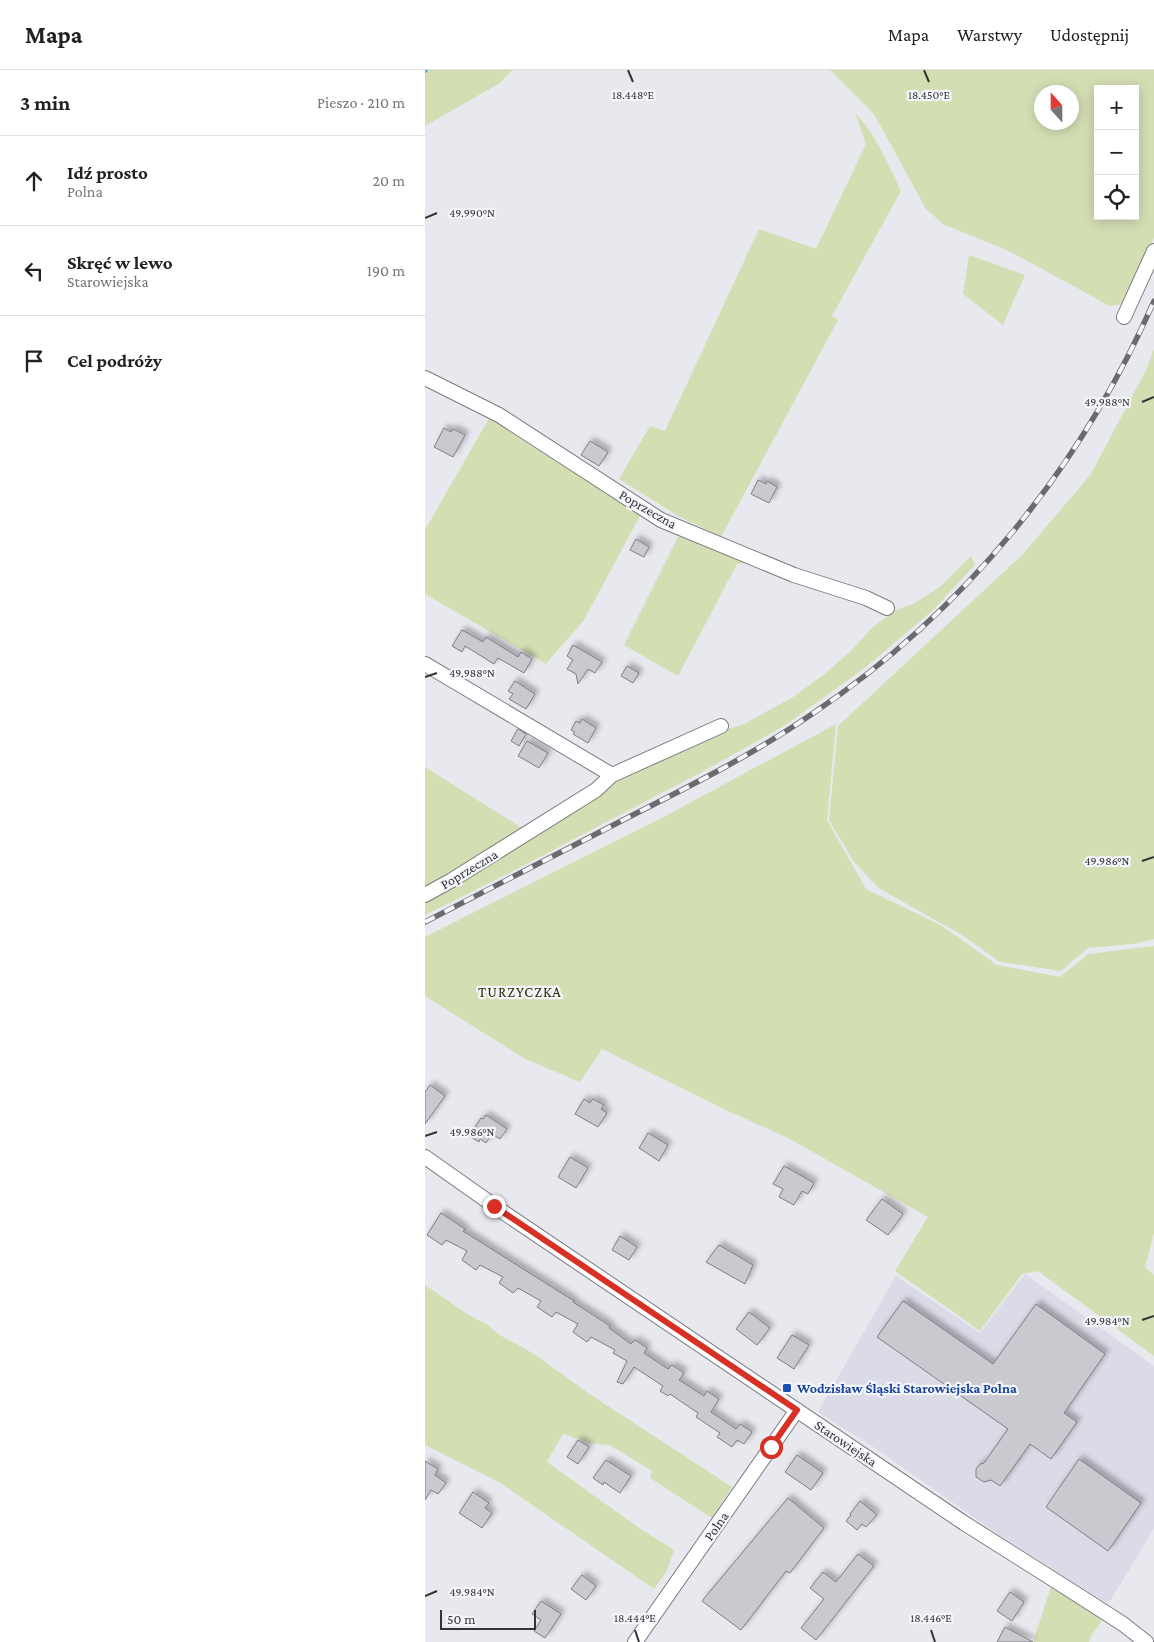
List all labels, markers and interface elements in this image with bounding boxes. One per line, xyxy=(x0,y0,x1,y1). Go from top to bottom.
text: Mapa xyxy=(25,21,83,48)
text: Mapa xyxy=(888,25,929,45)
text: Warstwy xyxy=(957,25,1022,45)
text: Udostępnij xyxy=(1050,25,1129,45)
north arrow xyxy=(1034,85,1079,130)
map controls xyxy=(1094,85,1139,220)
button: + xyxy=(1094,85,1139,130)
text: 18.448°E xyxy=(612,88,655,102)
text: 18.450°E xyxy=(908,88,950,102)
text: 3 min xyxy=(20,91,70,115)
text: Pieszo · 210 m xyxy=(317,94,405,111)
button: − xyxy=(1094,130,1139,175)
text: Idź prosto xyxy=(67,162,148,183)
icon: ahead xyxy=(20,167,48,195)
text: 20 m xyxy=(372,172,405,189)
button: locate xyxy=(1094,175,1139,220)
text: Polna xyxy=(67,183,103,200)
text: 49.990°N xyxy=(449,206,495,220)
text: Skręć w lewo xyxy=(67,252,173,273)
icon: left xyxy=(20,257,48,285)
text: 190 m xyxy=(367,262,405,279)
text: Starowiejska xyxy=(67,273,149,290)
icon: arrive xyxy=(20,347,48,375)
text: Cel podróży xyxy=(67,350,162,371)
text: 49.988°N xyxy=(1084,395,1130,409)
street label: Poprzeczna xyxy=(616,486,680,532)
text: 49.988°N xyxy=(449,666,495,680)
street label: Poprzeczna xyxy=(438,845,501,892)
text: 49.986°N xyxy=(1085,854,1130,868)
district label: TURZYCZKA xyxy=(478,984,562,1000)
text: 49.986°N xyxy=(450,1125,495,1139)
route end xyxy=(483,1195,506,1218)
text: 49.984°N xyxy=(1084,1314,1130,1328)
place label: Wodzisław Śląski Starowiejska Polna xyxy=(796,1380,1017,1397)
marker: Wodzisław Śląski Starowiejska Polna xyxy=(781,1382,793,1394)
street label: Starowiejska xyxy=(811,1416,880,1471)
route start xyxy=(760,1436,783,1459)
street label: Polna xyxy=(700,1508,732,1543)
text: 49.984°N xyxy=(449,1585,495,1599)
scale bar xyxy=(440,1607,536,1630)
text: 50 m xyxy=(447,1611,475,1627)
text: 18.444°E xyxy=(614,1611,656,1625)
text: 18.446°E xyxy=(910,1611,952,1625)

